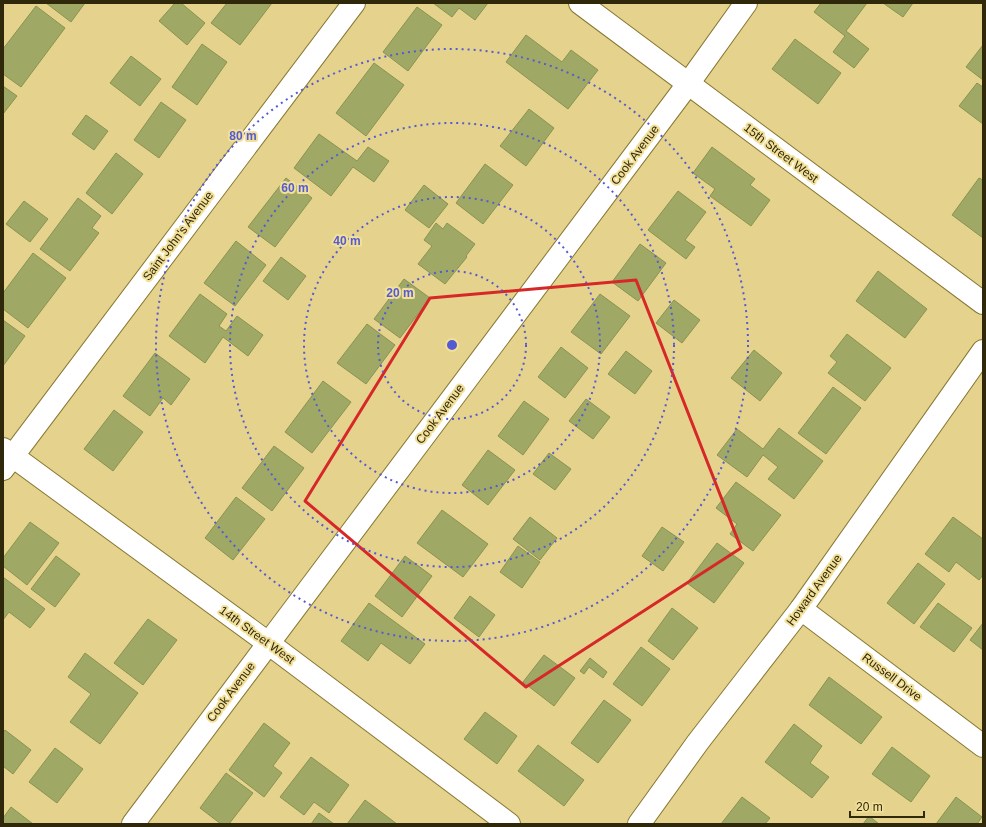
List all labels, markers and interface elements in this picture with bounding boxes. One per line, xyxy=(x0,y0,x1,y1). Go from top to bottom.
street label: 15th Street West xyxy=(741,121,821,186)
street label: Cook Avenue xyxy=(608,122,662,188)
text: 80 m xyxy=(229,129,257,143)
text: 60 m xyxy=(281,181,309,195)
street label: Saint John's Avenue xyxy=(140,188,216,283)
text: 40 m xyxy=(333,234,361,248)
text: 20 m xyxy=(386,286,414,300)
centre of rings xyxy=(445,338,459,352)
street label: Cook Avenue xyxy=(413,381,467,447)
street label: Howard Avenue xyxy=(783,551,845,628)
street label: 14th Street West xyxy=(217,603,298,667)
street label: Russell Drive xyxy=(860,650,925,704)
street label: Cook Avenue xyxy=(204,659,258,725)
scale bar xyxy=(850,793,924,819)
text: 20 m xyxy=(856,800,883,814)

